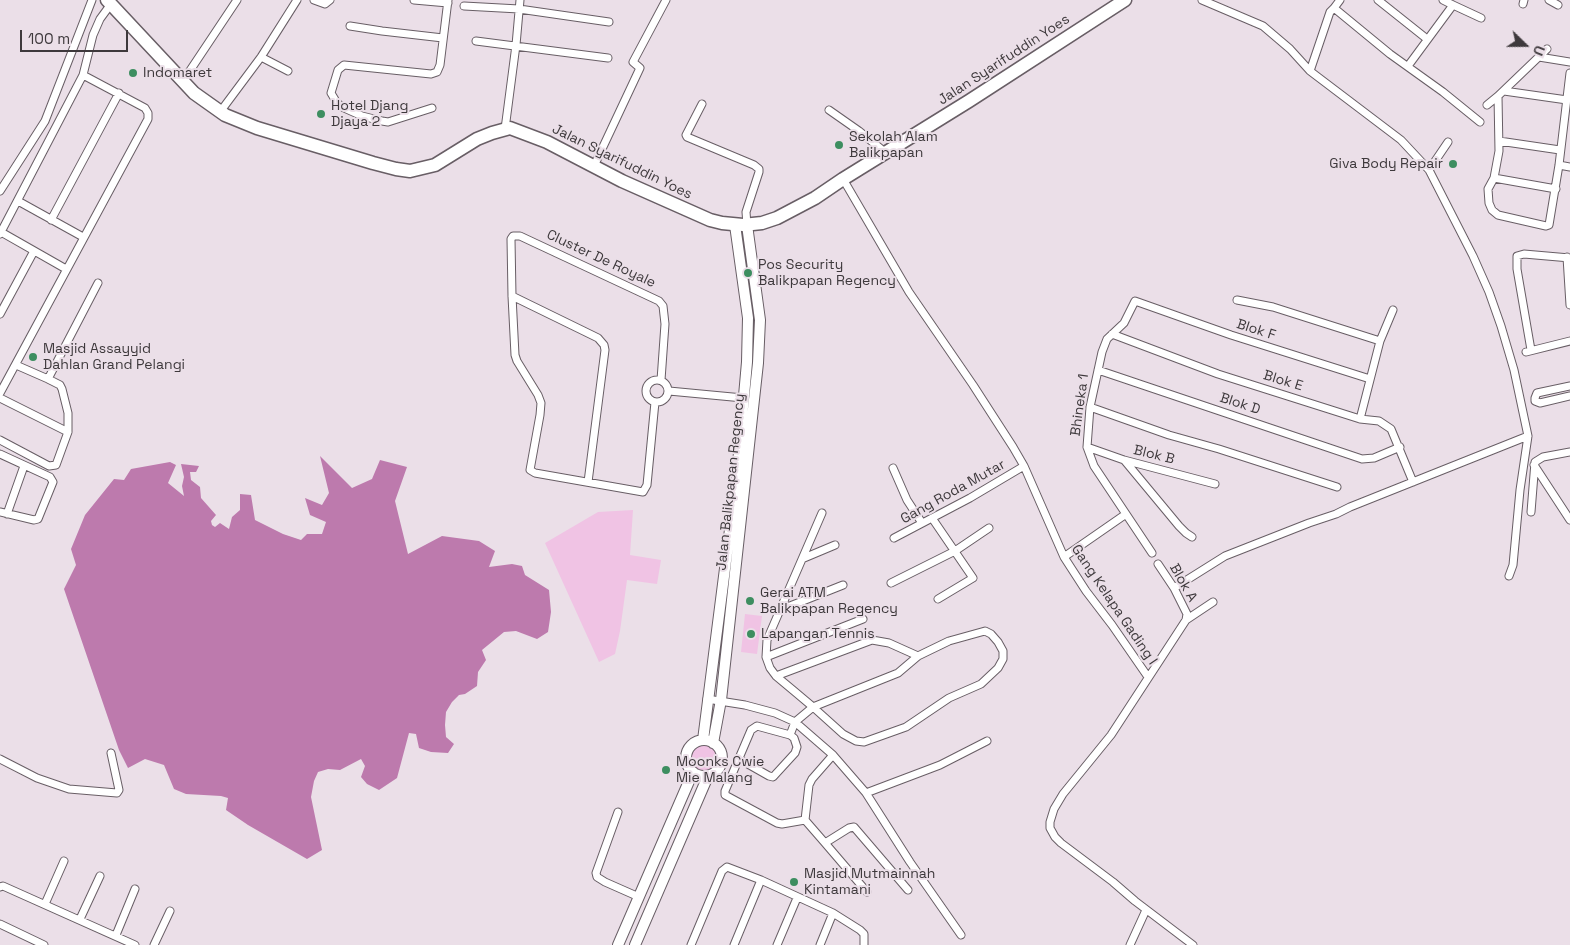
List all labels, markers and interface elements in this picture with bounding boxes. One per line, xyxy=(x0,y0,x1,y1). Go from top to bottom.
street label: Jalan Syarifuddin Yoes xyxy=(935,11,1073,109)
scale bar xyxy=(22,20,130,52)
north arrow xyxy=(1500,20,1550,70)
text: 100 m xyxy=(28,29,70,48)
text: U xyxy=(1529,43,1549,58)
place label: Indomaret xyxy=(143,65,212,81)
marker: Indomaret xyxy=(127,67,139,79)
place label: Hotel Djang Djaya 2 xyxy=(331,98,408,130)
marker: Hotel Djang Djaya 2 xyxy=(315,108,327,120)
street label: Jalan Syarifuddin Yoes xyxy=(549,121,695,203)
place label: Sekolah Alam Balikpapan xyxy=(849,129,938,162)
marker: Sekolah Alam Balikpapan xyxy=(833,139,845,151)
place label: Giva Body Repair xyxy=(1329,156,1443,172)
marker: Giva Body Repair xyxy=(1447,158,1459,170)
street label: Cluster De Royale xyxy=(544,226,658,292)
place label: Pos Security Balikpapan Regency xyxy=(758,257,896,290)
marker: Pos Security Balikpapan Regency xyxy=(742,267,754,279)
street label: Blok F xyxy=(1234,316,1278,344)
place label: Masjid Assayyid Dahlan Grand Pelangi xyxy=(43,341,185,374)
marker: Masjid Assayyid Dahlan Grand Pelangi xyxy=(27,351,39,363)
street label: Blok E xyxy=(1261,367,1305,395)
street label: Bhineka 1 xyxy=(1067,373,1093,437)
street label: Blok D xyxy=(1218,390,1262,418)
street label: Jalan Balikpapan Regency xyxy=(713,393,749,571)
street label: Blok B xyxy=(1132,442,1176,468)
street label: Gang Roda Mutar xyxy=(898,456,1008,528)
street label: Gang Kelapa Gading I xyxy=(1068,542,1160,668)
street label: Blok A xyxy=(1165,561,1201,605)
place label: Gerai ATM Balikpapan Regency xyxy=(760,585,898,618)
marker: Gerai ATM Balikpapan Regency xyxy=(744,595,756,607)
place label: Lapangan Tennis xyxy=(761,626,875,642)
marker: Lapangan Tennis xyxy=(745,628,757,640)
place label: Moonks Cwie Mie Malang xyxy=(676,754,764,786)
marker: Moonks Cwie Mie Malang xyxy=(660,764,672,776)
place label: Masjid Mutmainnah Kintamani xyxy=(804,866,935,899)
marker: Masjid Mutmainnah Kintamani xyxy=(788,876,800,888)

